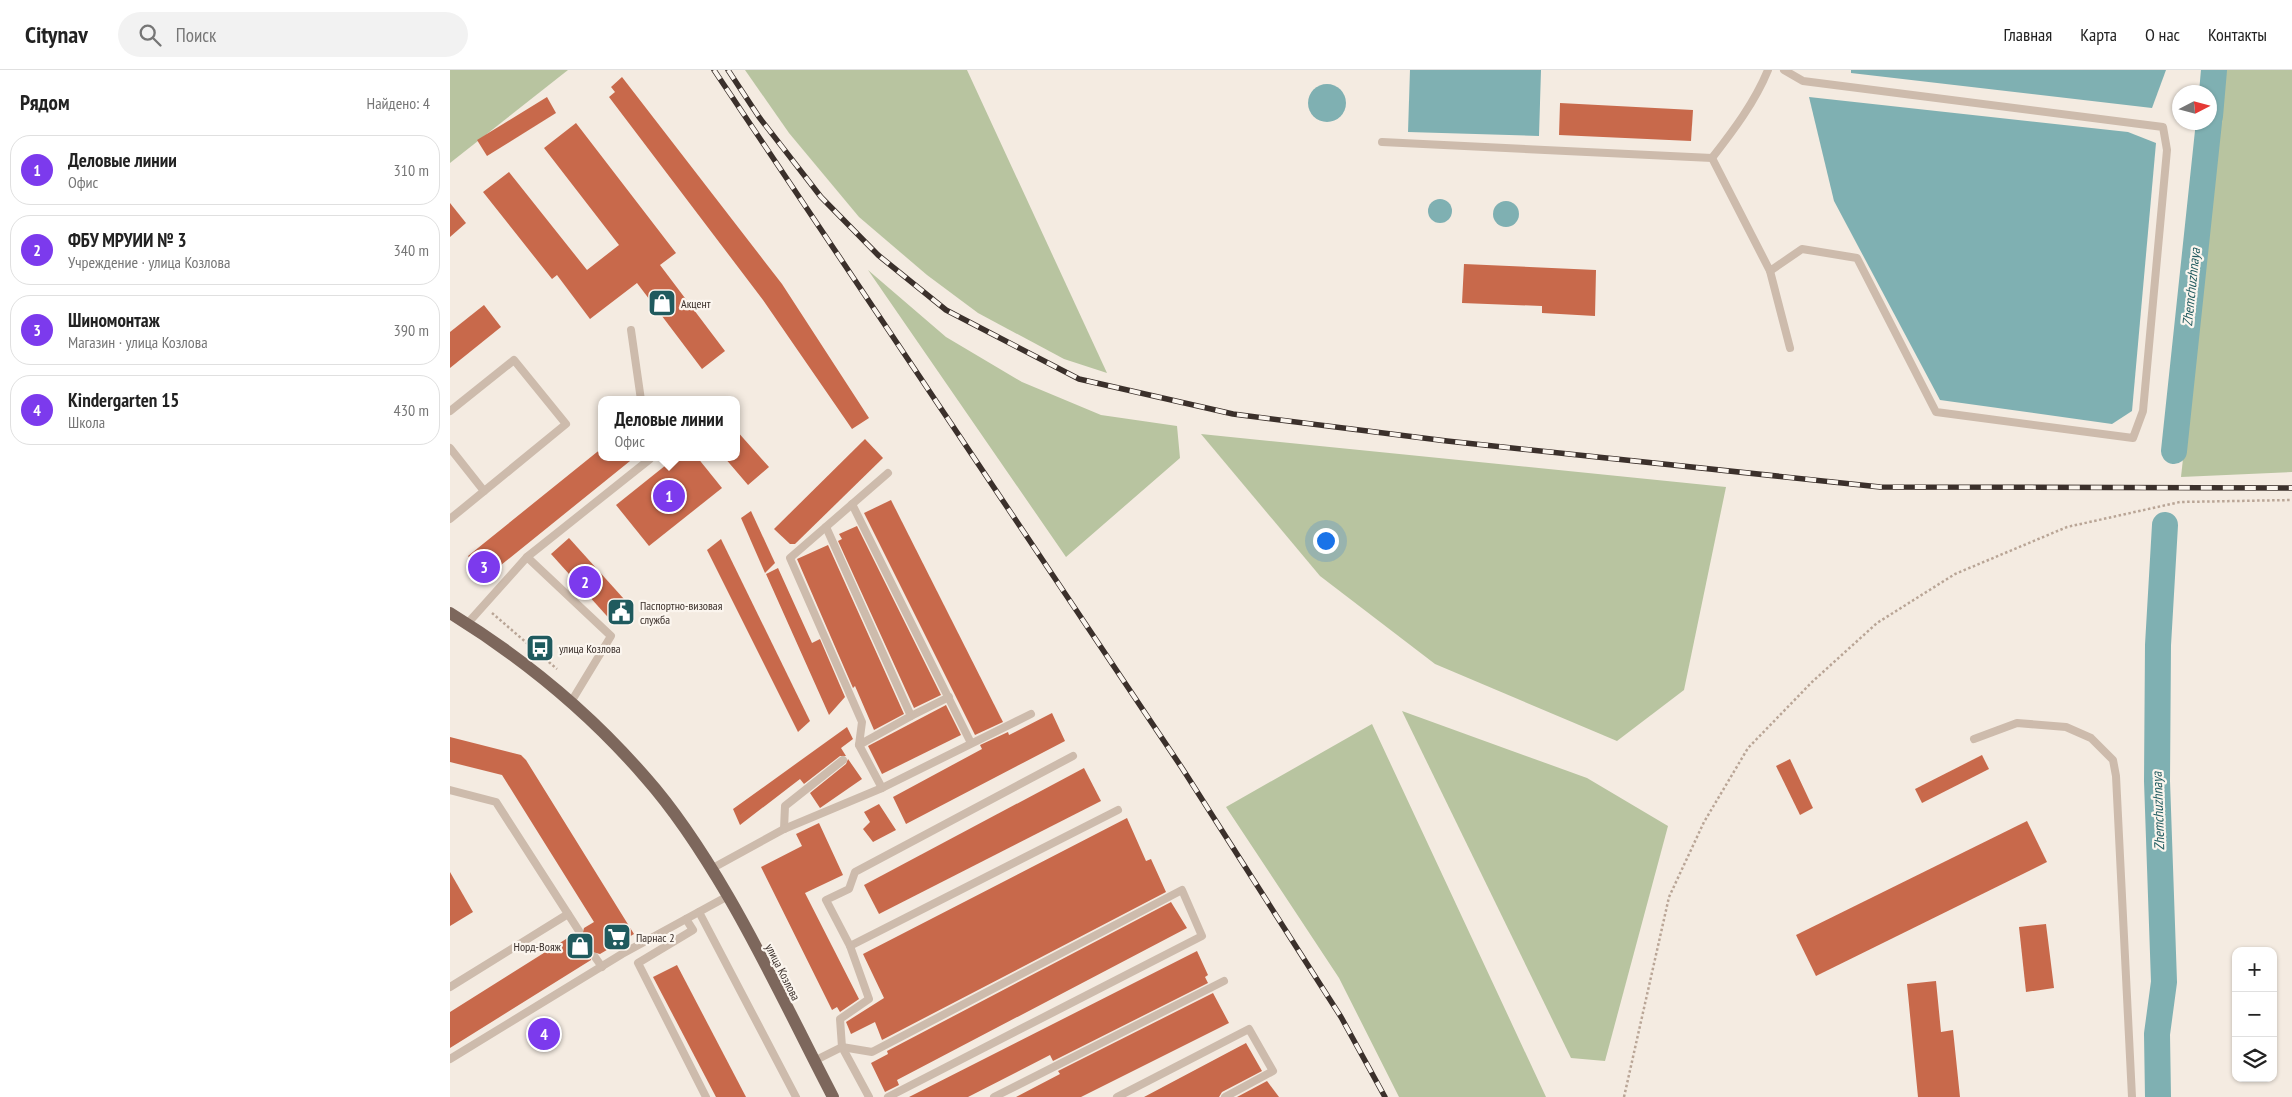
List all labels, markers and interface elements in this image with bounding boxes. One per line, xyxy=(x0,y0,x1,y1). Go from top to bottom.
search box xyxy=(118,12,468,57)
text: Citynav xyxy=(25,19,88,50)
icon: search xyxy=(136,21,164,49)
text: Поиск xyxy=(176,23,216,47)
text: Главная xyxy=(2004,23,2052,46)
text: Карта xyxy=(2080,23,2117,46)
text: О нас xyxy=(2145,23,2180,46)
text: Контакты xyxy=(2208,23,2267,46)
north arrow xyxy=(2172,85,2217,130)
text: Рядом xyxy=(20,89,70,116)
text: Найдено: 4 xyxy=(367,93,430,113)
text: Деловые линии xyxy=(68,148,177,172)
text: 1 xyxy=(33,160,41,180)
text: 310 m xyxy=(394,160,429,180)
text: Офис xyxy=(68,172,98,192)
text: ФБУ МРУИИ № 3 xyxy=(68,228,187,252)
text: 2 xyxy=(33,240,41,260)
text: 340 m xyxy=(394,240,429,260)
water label: Zhemchuzhnaya xyxy=(2178,246,2204,327)
text: Учреждение · улица Козлова xyxy=(68,252,230,272)
shop icon: Акцент xyxy=(647,288,677,318)
place label: Акцент xyxy=(681,296,711,311)
text: Шиномонтаж xyxy=(68,308,160,332)
text: 3 xyxy=(33,320,41,340)
text: 390 m xyxy=(394,320,429,340)
text: Магазин · улица Козлова xyxy=(68,332,208,352)
text: Kindergarten 15 xyxy=(68,388,179,412)
popup xyxy=(598,396,740,461)
text: 4 xyxy=(33,400,41,420)
text: 430 m xyxy=(394,400,429,420)
text: Деловые линии xyxy=(615,407,723,431)
text: Школа xyxy=(68,412,105,432)
text: Офис xyxy=(615,431,645,451)
pin: 1 xyxy=(653,477,685,515)
your location xyxy=(1313,528,1339,554)
pin: 3 xyxy=(468,548,500,586)
pin: 2 xyxy=(569,563,601,601)
public building icon: Паспортно-визовая служба xyxy=(606,597,636,627)
place label: Паспортно-визовая служба xyxy=(640,598,723,627)
bus stop icon: улица Козлова xyxy=(525,633,555,663)
place label: улица Козлова xyxy=(559,641,621,656)
water label: Zhemchuzhnaya xyxy=(2148,770,2168,850)
supermarket icon: Парнас 2 xyxy=(602,922,632,952)
place label: Парнас 2 xyxy=(636,930,675,945)
shop icon: Норд-Вояж xyxy=(565,931,595,961)
place label: Норд-Вояж xyxy=(513,939,562,954)
street label: улица Козлова xyxy=(762,941,804,1003)
map controls xyxy=(2232,947,2277,1082)
button: + xyxy=(2232,947,2277,992)
button: − xyxy=(2232,992,2277,1037)
pin: 4 xyxy=(528,1015,560,1053)
button: layers xyxy=(2232,1037,2277,1082)

